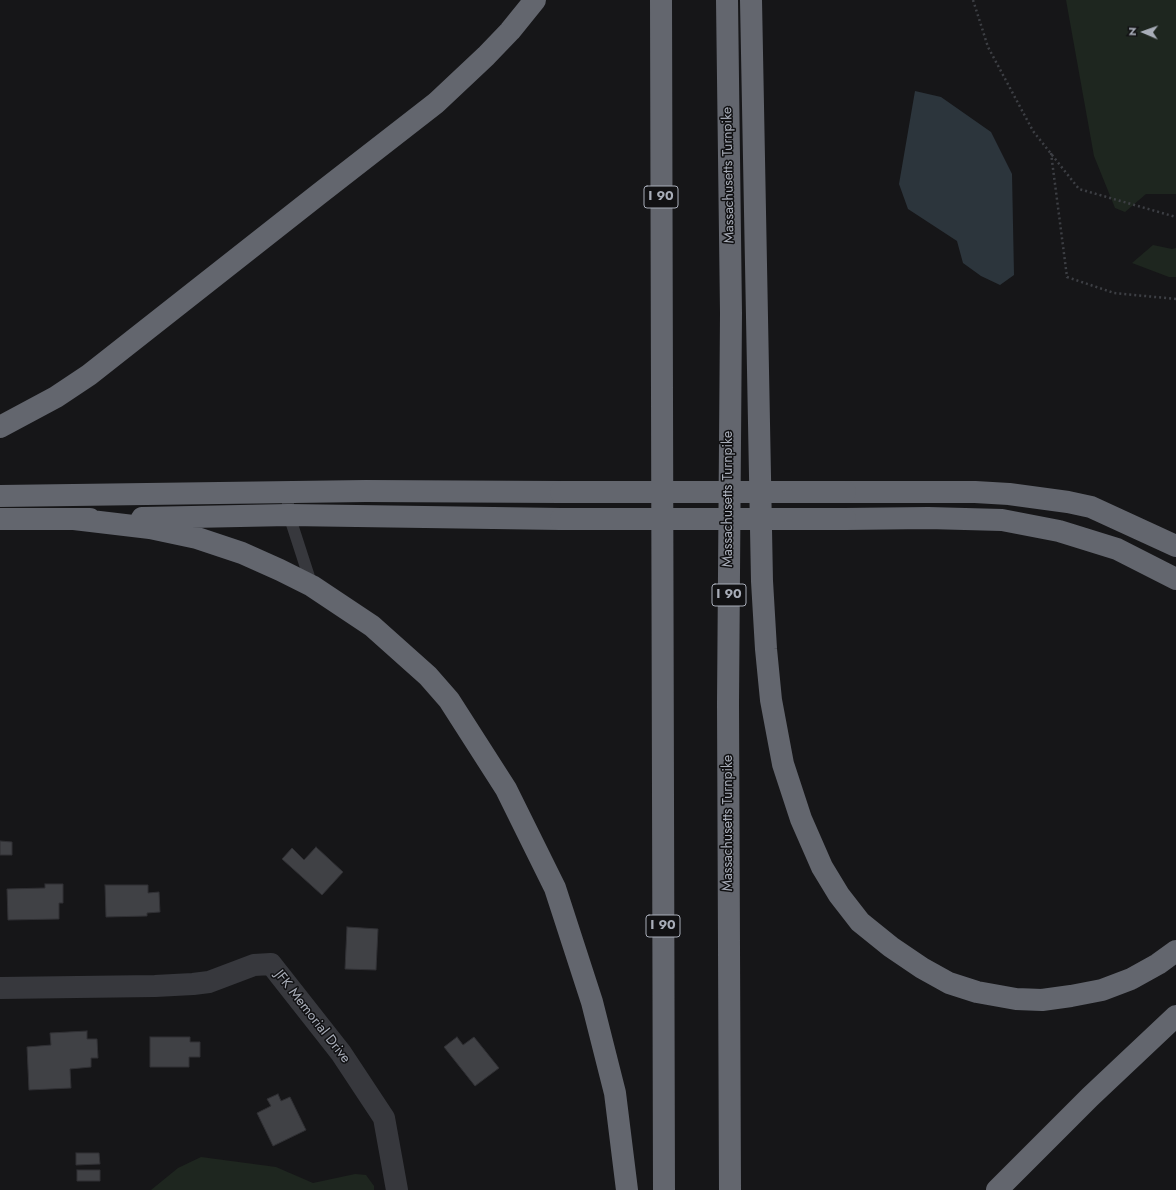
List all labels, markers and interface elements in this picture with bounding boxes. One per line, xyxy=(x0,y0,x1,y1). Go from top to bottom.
north arrow xyxy=(1124,12,1164,52)
text: N xyxy=(1124,27,1140,36)
street label: Massachusetts Turnpike xyxy=(719,107,739,243)
road number: I 90 xyxy=(644,186,678,208)
street label: Massachusetts Turnpike xyxy=(721,431,737,567)
road number: I 90 xyxy=(712,584,746,606)
street label: Massachusetts Turnpike xyxy=(721,755,737,891)
road number: I 90 xyxy=(646,915,680,937)
street label: JFK Memorial Drive xyxy=(271,967,353,1067)

